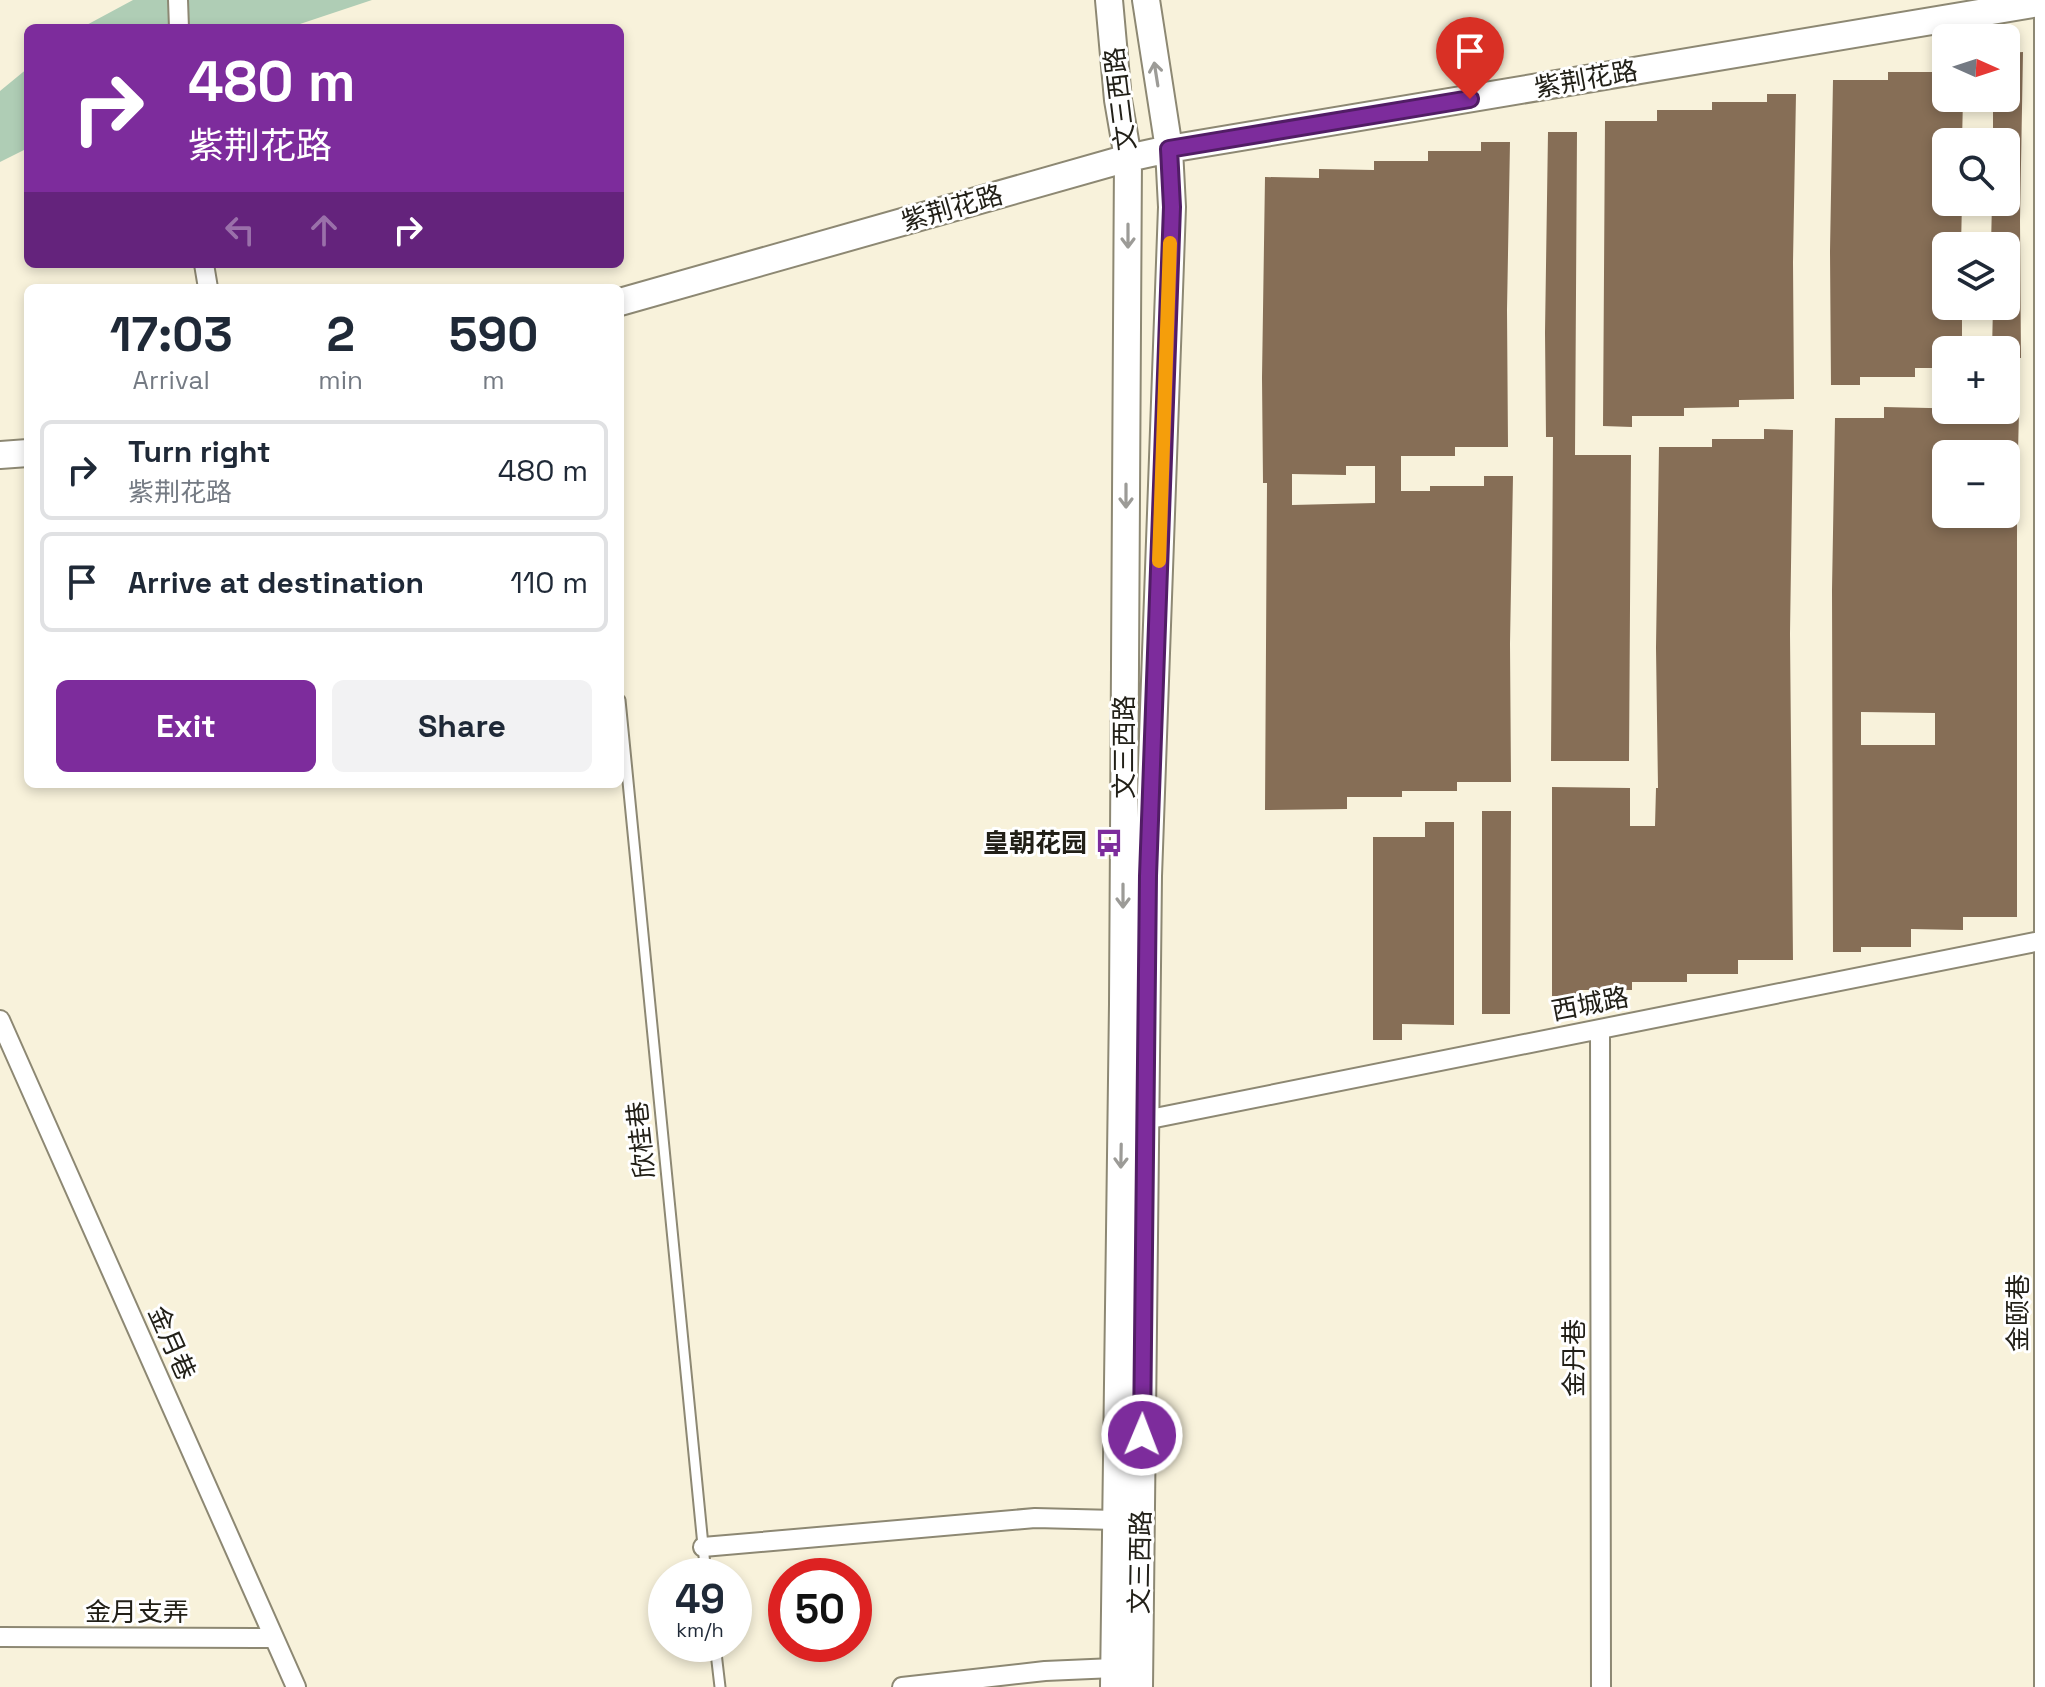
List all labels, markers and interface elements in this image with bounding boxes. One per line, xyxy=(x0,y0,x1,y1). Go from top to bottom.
pin xyxy=(1436,17,1504,99)
north arrow xyxy=(1932,24,2020,112)
map controls xyxy=(1932,24,2020,528)
icon: arrive xyxy=(1448,29,1492,73)
street label: 文三西路 xyxy=(1097,45,1143,153)
text: 480 m xyxy=(188,46,356,117)
street label: 紫荆花路 xyxy=(1532,53,1640,105)
icon: right xyxy=(56,56,160,160)
one-way arrow xyxy=(1148,62,1163,88)
text: 紫荆花路 xyxy=(188,123,332,169)
button: search xyxy=(1932,128,2020,216)
street label: 紫荆花路 xyxy=(897,177,1007,239)
icon: left xyxy=(218,208,262,252)
icon: ahead xyxy=(302,208,346,252)
icon: right xyxy=(386,208,430,252)
one-way arrow xyxy=(1120,222,1135,249)
button: layers xyxy=(1932,232,2020,320)
text: 17:03 xyxy=(110,304,233,365)
text: 2 xyxy=(326,304,355,365)
text: 590 xyxy=(449,304,538,365)
button: + xyxy=(1932,336,2020,424)
text: Arrival xyxy=(133,363,210,397)
text: min xyxy=(318,363,363,397)
text: m xyxy=(482,363,505,397)
text: Turn right xyxy=(128,432,271,471)
button: − xyxy=(1932,440,2020,528)
icon: right xyxy=(60,448,104,492)
text: 480 m xyxy=(498,451,588,490)
text: 紫荆花路 xyxy=(128,475,232,509)
one-way arrow xyxy=(1118,482,1134,509)
icon: arrive xyxy=(60,560,104,604)
text: Arrive at destination xyxy=(128,563,424,602)
text: 110 m xyxy=(510,563,588,602)
button: Exit xyxy=(56,680,316,772)
button: Share xyxy=(332,680,592,772)
street label: 文三西路 xyxy=(1107,695,1141,799)
place label: 皇朝花园 xyxy=(983,826,1087,860)
bus stop icon: 皇朝花园 xyxy=(1094,828,1124,858)
one-way arrow xyxy=(1115,882,1131,909)
street label: 西城路 xyxy=(1548,980,1632,1028)
street label: 欣桂巷 xyxy=(620,1099,662,1181)
one-way arrow xyxy=(1113,1142,1129,1169)
street label: 金颐巷 xyxy=(2001,1274,2035,1352)
street label: 金月巷 xyxy=(141,1300,203,1386)
street label: 金丹巷 xyxy=(1557,1319,1591,1397)
position arrow xyxy=(1100,1393,1184,1477)
street label: 文三西路 xyxy=(1122,1510,1158,1614)
speed limit sign: 50 xyxy=(768,1558,872,1662)
text: 49 xyxy=(675,1574,725,1625)
street label: 金月支弄 xyxy=(85,1595,189,1629)
text: km/h xyxy=(676,1617,724,1643)

